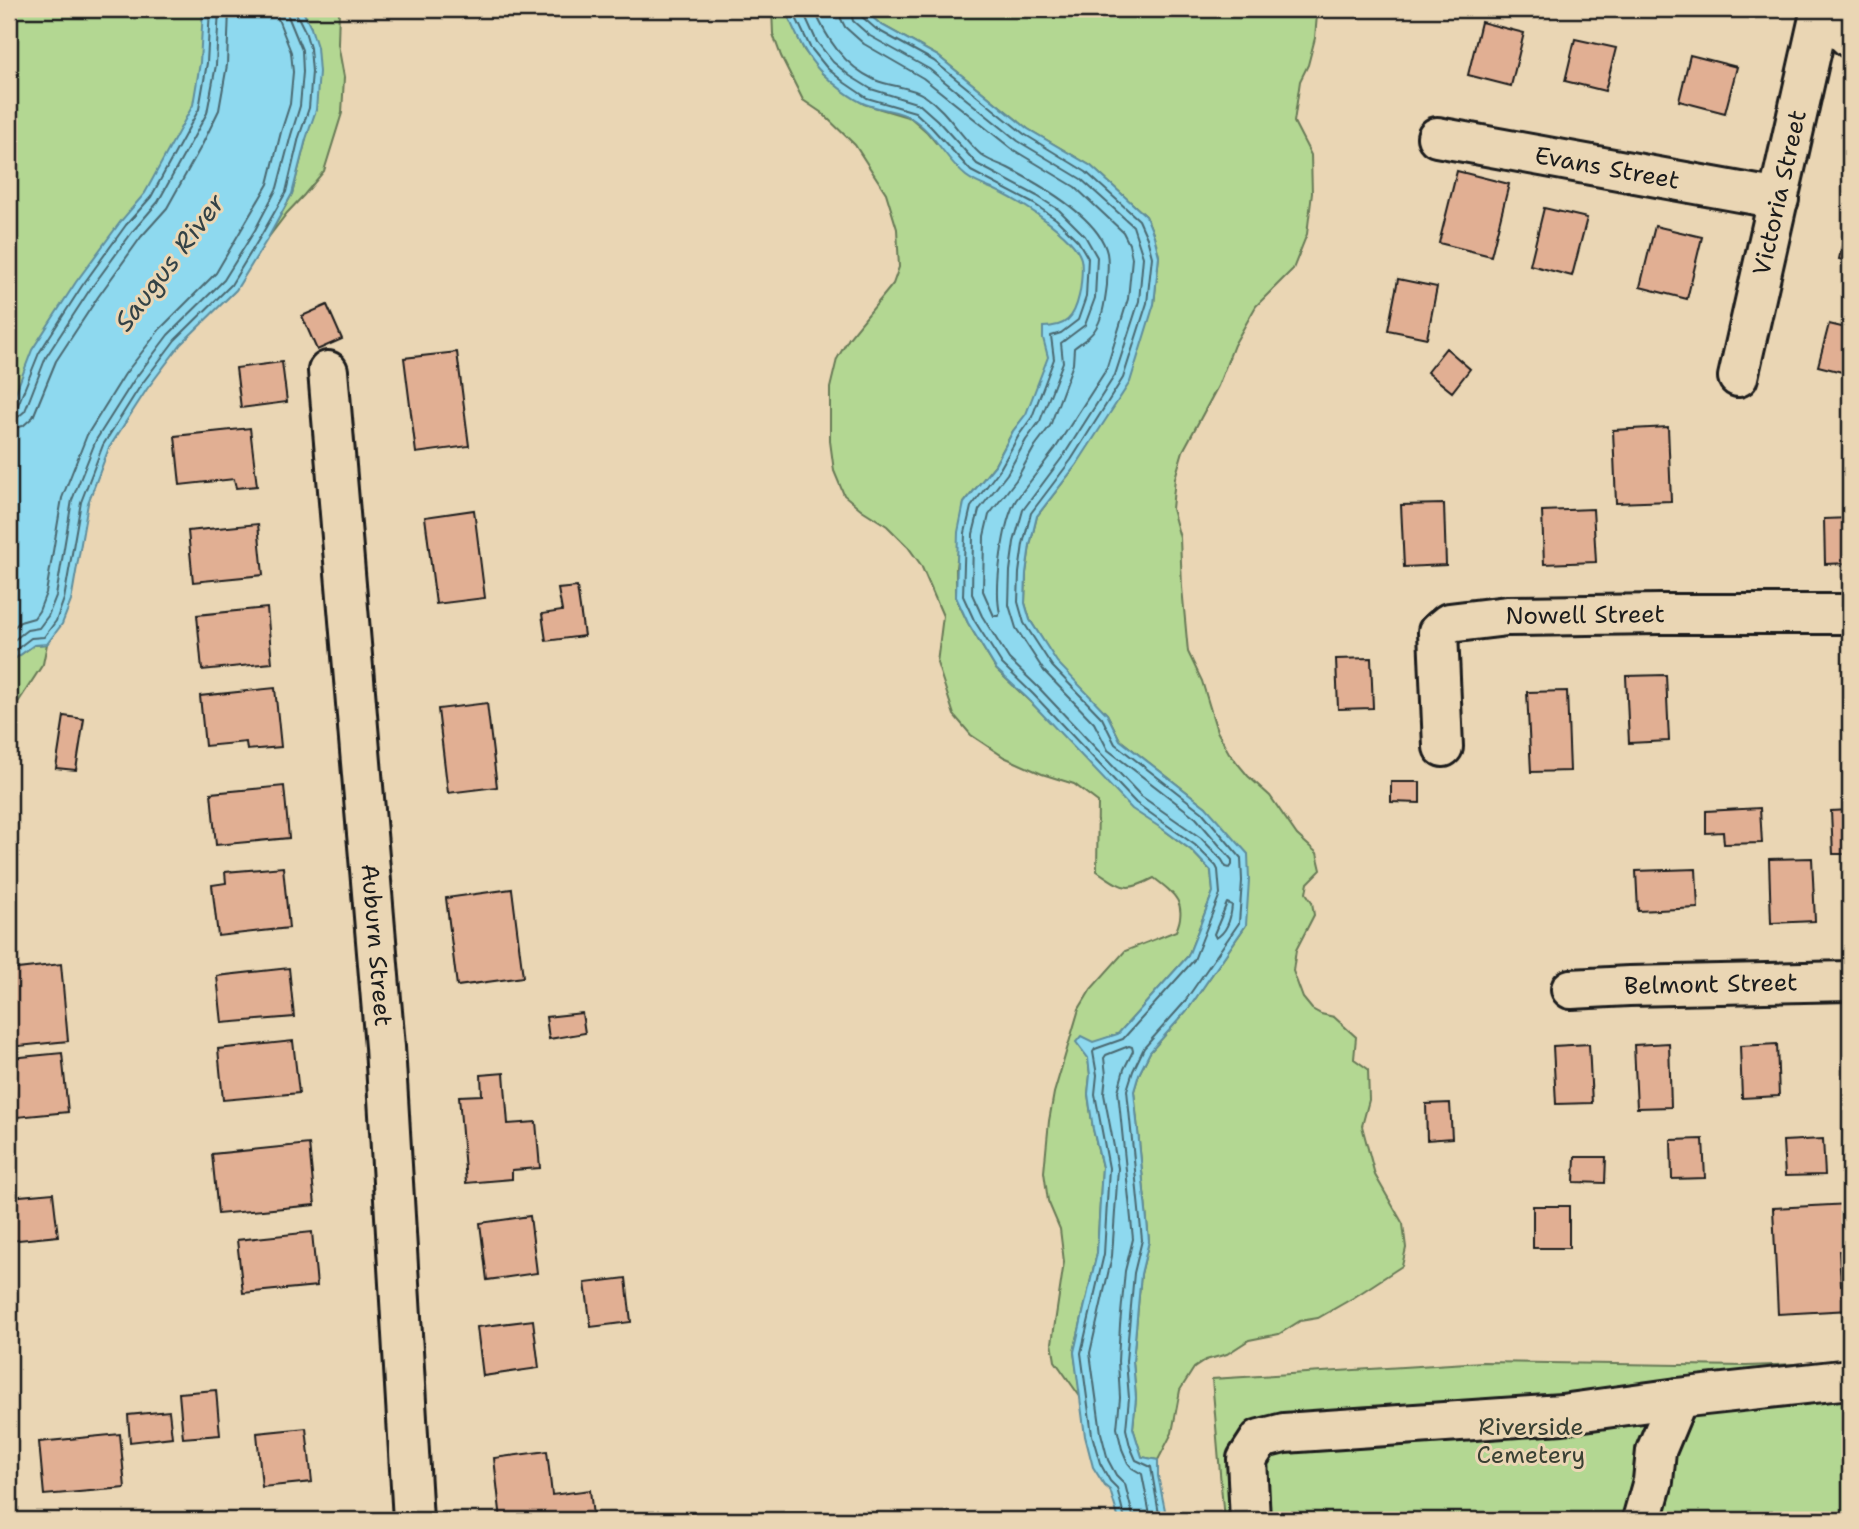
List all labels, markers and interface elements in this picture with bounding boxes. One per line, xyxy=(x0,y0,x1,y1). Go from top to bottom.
street label: Victoria Street xyxy=(1745,107,1814,278)
street label: Evans Street xyxy=(1532,139,1682,197)
water label: Saugus River xyxy=(106,186,233,338)
street label: Nowell Street xyxy=(1505,598,1665,632)
street label: Auburn Street xyxy=(354,862,399,1028)
street label: Belmont Street xyxy=(1624,966,1798,1002)
park label: Riverside Cemetery xyxy=(1477,1411,1585,1471)

